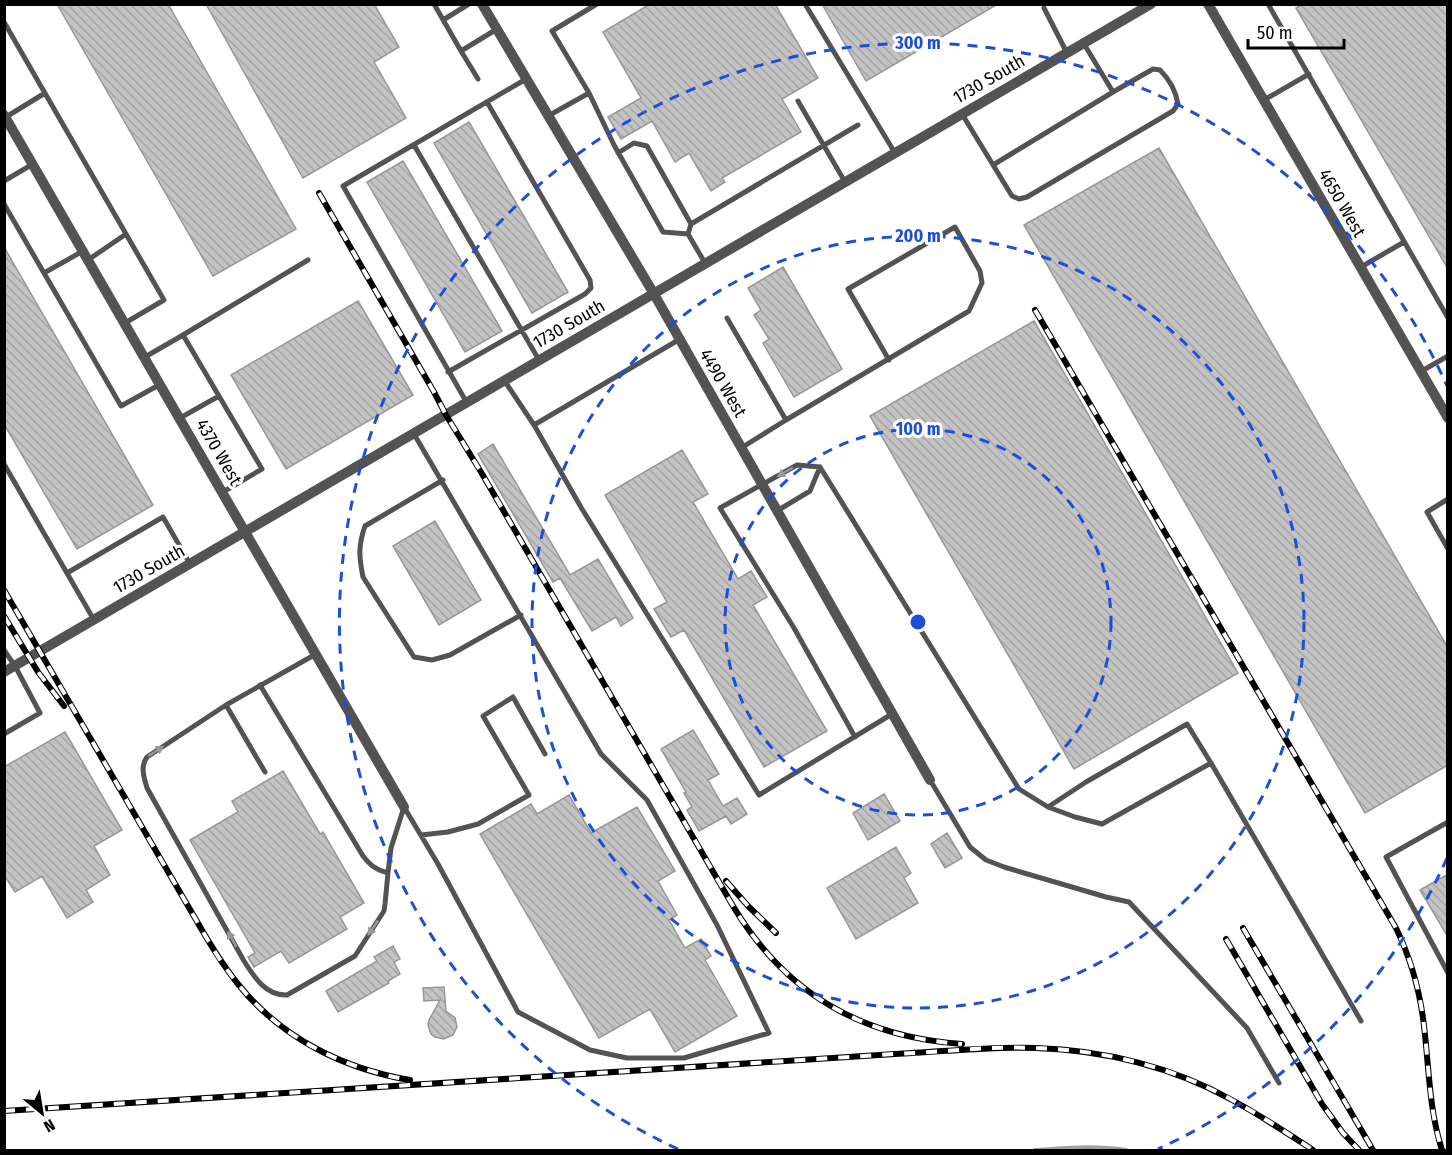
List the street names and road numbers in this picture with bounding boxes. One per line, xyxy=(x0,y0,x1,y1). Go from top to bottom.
street label: 1730 South xyxy=(949,50,1029,108)
street label: 4650 West xyxy=(1314,165,1370,241)
street label: 1730 South xyxy=(529,295,609,353)
street label: 4490 West xyxy=(695,345,751,421)
street label: 4370 West xyxy=(191,415,247,489)
street label: 1730 South xyxy=(109,540,189,598)

